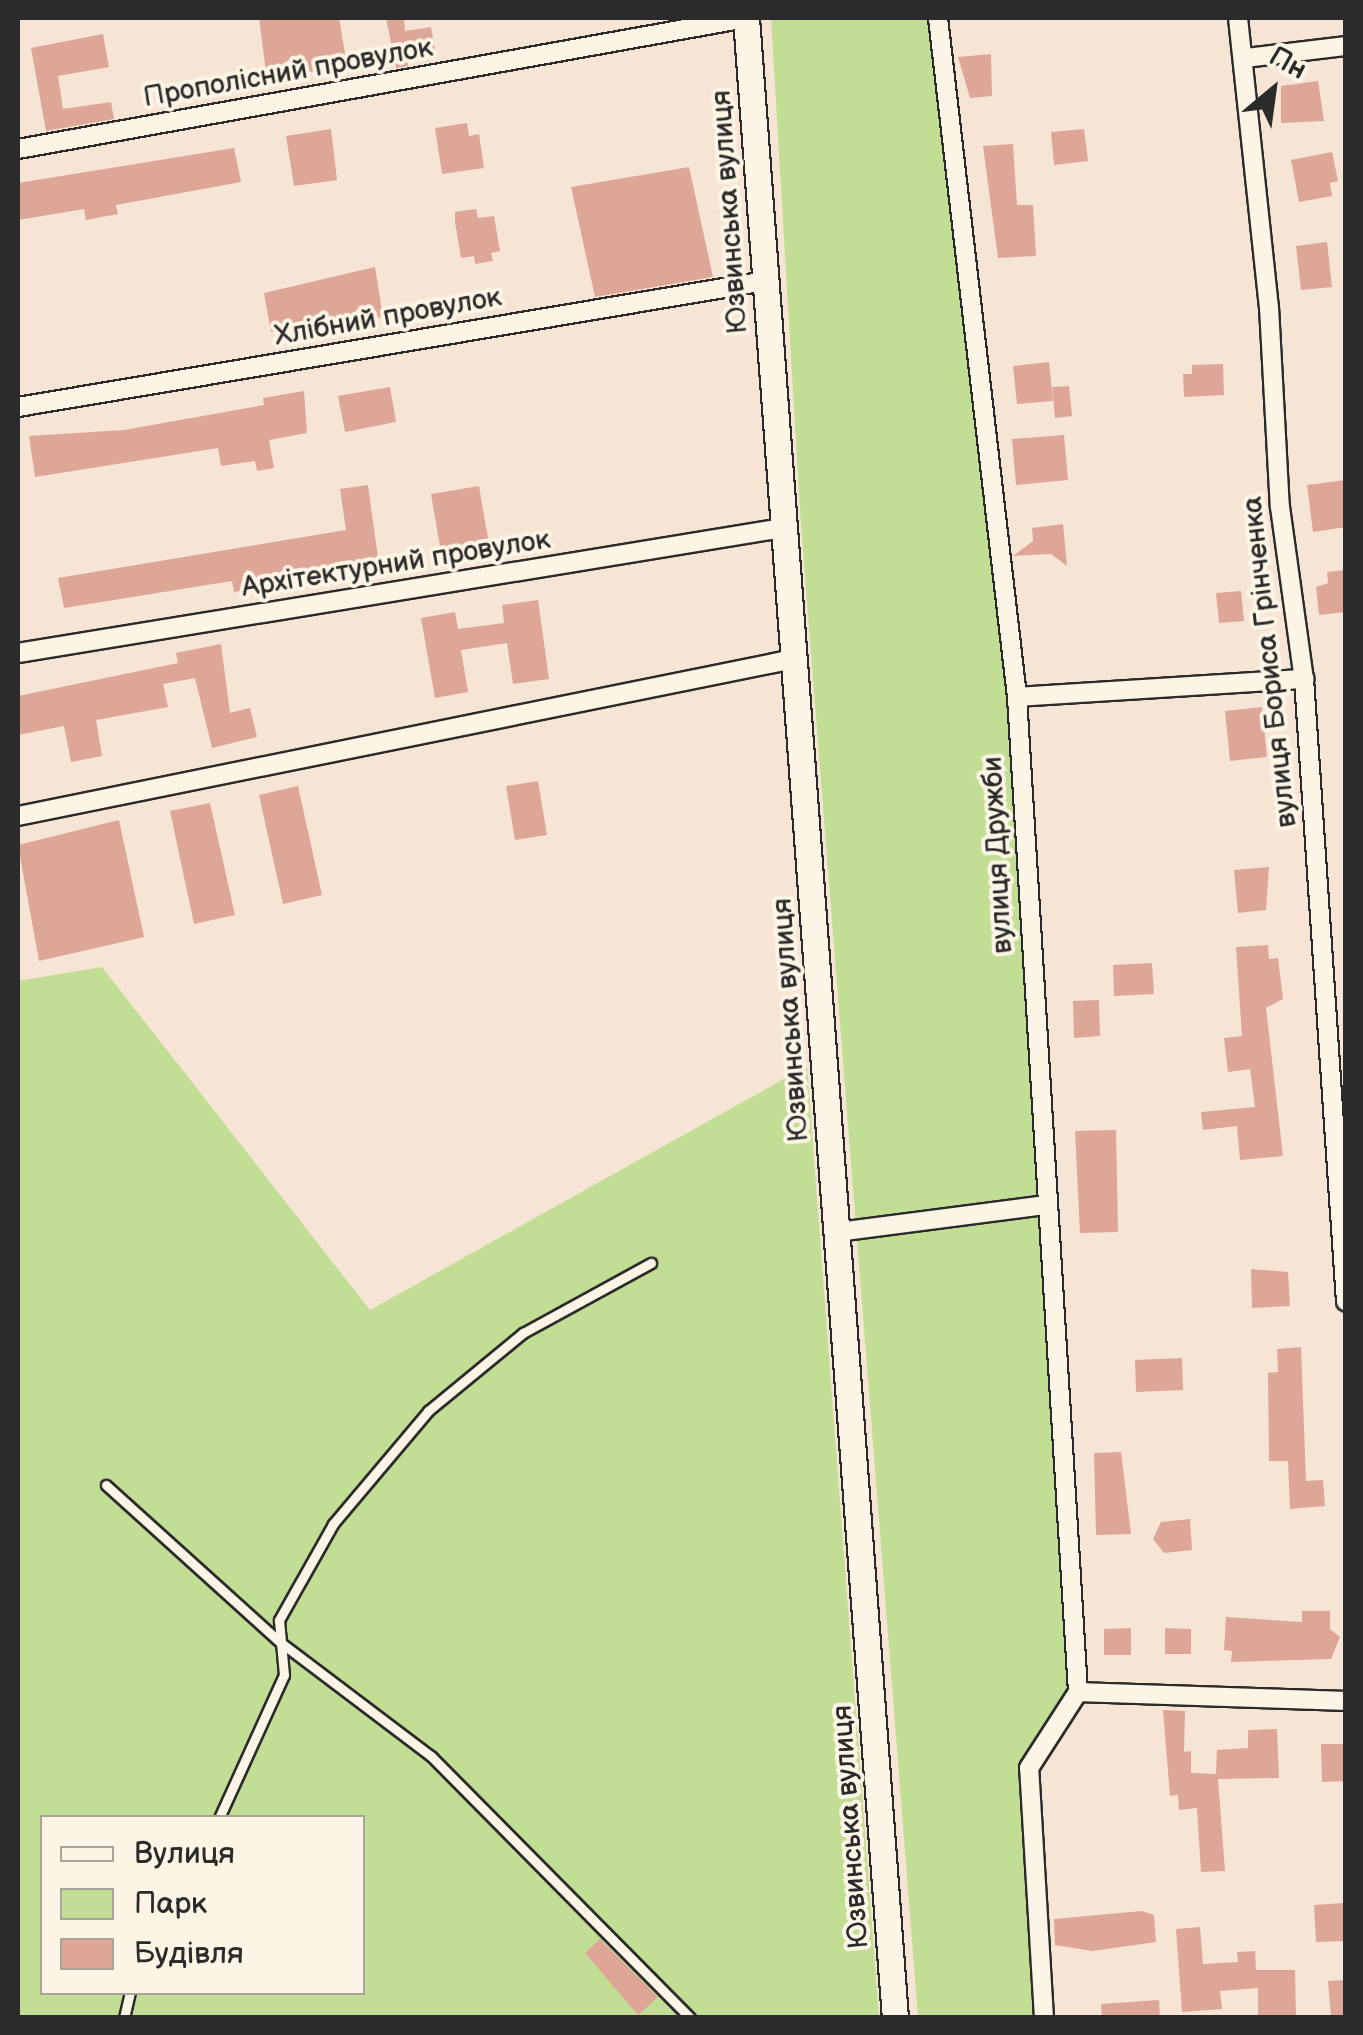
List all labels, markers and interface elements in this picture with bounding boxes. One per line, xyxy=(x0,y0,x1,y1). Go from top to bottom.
street label: Прополісний провулок xyxy=(141,31,435,115)
north arrow xyxy=(1223,40,1323,140)
text: Пн xyxy=(1263,40,1312,87)
street label: Юзвинська вулиця xyxy=(705,89,755,335)
street label: Хлібний провулок xyxy=(272,281,504,353)
street label: вулиця Бориса Грінченка xyxy=(1236,495,1304,829)
street label: Архітектурний провулок xyxy=(239,523,553,605)
street label: вулиця Дружби xyxy=(976,755,1020,955)
street label: Юзвинська вулиця xyxy=(766,897,816,1143)
street label: Юзвинська вулиця xyxy=(826,1704,876,1950)
legend xyxy=(40,1815,365,1995)
text: Вулиця xyxy=(134,1836,235,1872)
text: Парк xyxy=(134,1886,207,1922)
text: Будівля xyxy=(134,1936,244,1972)

